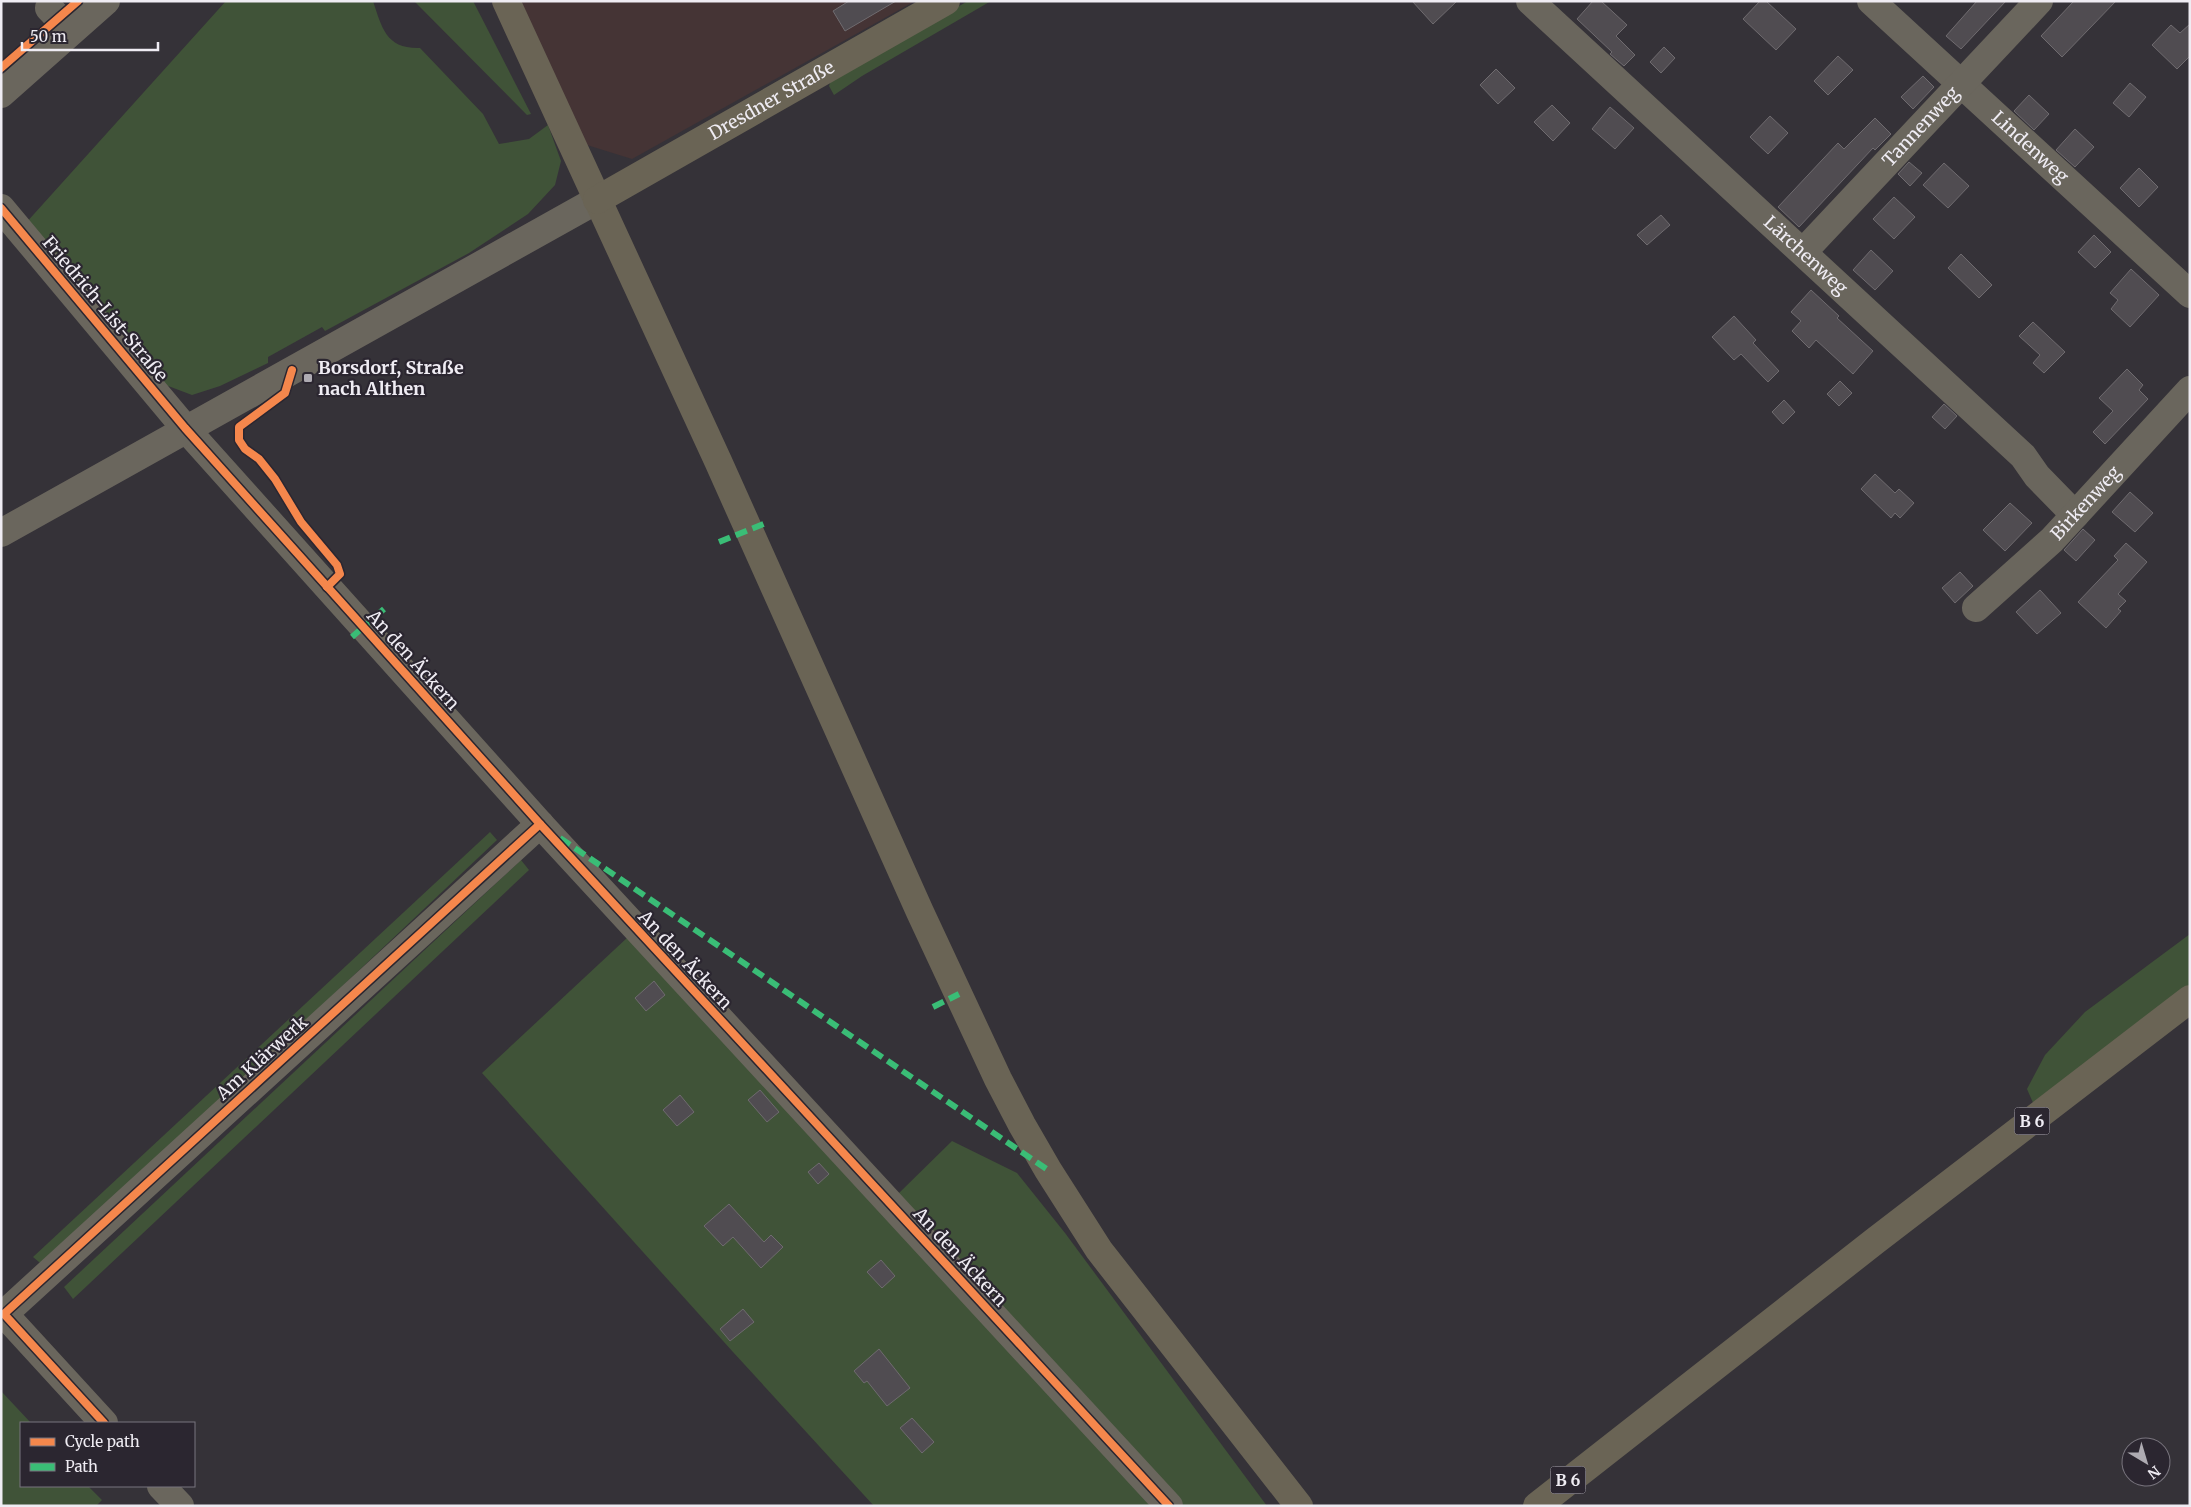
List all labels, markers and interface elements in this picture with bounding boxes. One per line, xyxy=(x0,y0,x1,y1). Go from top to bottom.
scale bar xyxy=(22,20,159,52)
text: 50 m xyxy=(30,27,67,46)
street label: Dresdner Straße xyxy=(704,55,838,145)
street label: Tannenweg xyxy=(1877,81,1964,171)
street label: Lindenweg xyxy=(1987,106,2074,188)
street label: Lärchenweg xyxy=(1759,210,1853,299)
street label: Friedrich-List-Straße xyxy=(38,231,173,386)
place label: Borsdorf, Straße nach Althen xyxy=(318,356,464,400)
marker: Borsdorf, Straße nach Althen xyxy=(302,372,314,384)
street label: Birkenweg xyxy=(2046,461,2126,545)
street label: An den Äckern xyxy=(362,604,465,715)
street label: An den Äckern xyxy=(633,905,737,1014)
street label: Am Klärwerk xyxy=(210,1010,313,1105)
road number: B 6 xyxy=(2014,1108,2050,1134)
street label: An den Äckern xyxy=(908,1202,1012,1311)
legend xyxy=(20,1422,195,1487)
text: Cycle path xyxy=(65,1432,140,1451)
north arrow xyxy=(2121,1437,2171,1487)
text: Path xyxy=(65,1457,98,1476)
text: N xyxy=(2144,1462,2164,1483)
road number: B 6 xyxy=(1550,1466,1586,1494)

